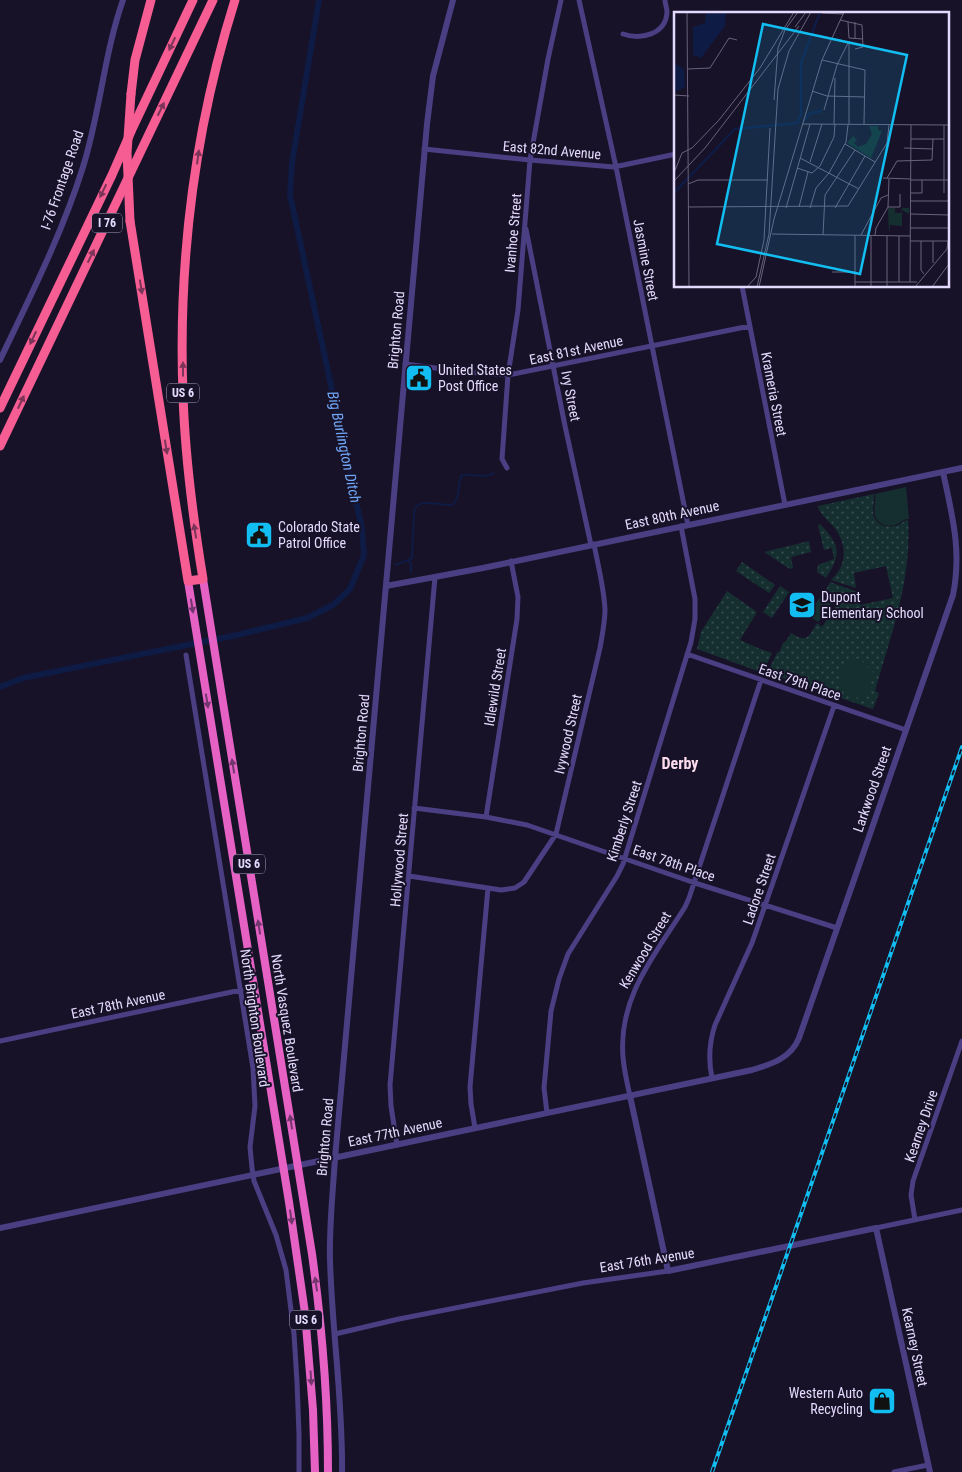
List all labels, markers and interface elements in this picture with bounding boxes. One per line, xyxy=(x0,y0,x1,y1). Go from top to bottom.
inset map xyxy=(674,12,950,288)
one-way arrow xyxy=(168,37,176,51)
one-way arrow xyxy=(157,102,165,116)
street label: I-76 Frontage Road xyxy=(37,128,87,232)
street label: East 82nd Avenue xyxy=(502,138,602,162)
one-way arrow xyxy=(194,149,202,165)
one-way arrow xyxy=(99,184,107,198)
street label: Ivanhoe Street xyxy=(502,193,524,273)
road number: I 76 xyxy=(92,214,122,232)
street label: Jasmine Street xyxy=(630,218,662,302)
one-way arrow xyxy=(87,249,95,263)
one-way arrow xyxy=(137,279,145,295)
street label: Brighton Road xyxy=(385,290,407,370)
one-way arrow xyxy=(29,331,37,345)
street label: East 81st Avenue xyxy=(528,332,625,368)
street label: Krameria Street xyxy=(758,350,790,438)
one-way arrow xyxy=(179,361,187,377)
place label: United States Post Office xyxy=(438,362,512,394)
public building icon: United States Post Office xyxy=(404,363,434,393)
street label: Ivy Street xyxy=(558,369,584,423)
road number: US 6 xyxy=(167,383,199,402)
water label: Big Burlington Ditch xyxy=(323,389,365,505)
one-way arrow xyxy=(17,395,25,409)
one-way arrow xyxy=(162,439,170,455)
street label: East 80th Avenue xyxy=(624,497,721,533)
place label: Colorado State Patrol Office xyxy=(278,519,360,551)
public building icon: Colorado State Patrol Office xyxy=(244,520,274,550)
one-way arrow xyxy=(191,523,199,539)
place label: Dupont Elementary School xyxy=(821,589,924,621)
school or university icon: Dupont Elementary School xyxy=(787,590,817,620)
one-way arrow xyxy=(188,599,196,615)
street label: Idlewild Street xyxy=(481,647,509,727)
street label: East 79th Place xyxy=(757,660,844,704)
one-way arrow xyxy=(204,693,212,709)
street label: Brighton Road xyxy=(350,693,372,773)
street label: Ivywood Street xyxy=(551,693,585,775)
street label: Larkwood Street xyxy=(850,744,894,834)
district label: Derby xyxy=(662,754,698,773)
one-way arrow xyxy=(228,758,236,774)
street label: Kimberly Street xyxy=(603,778,645,864)
street label: Hollywood Street xyxy=(387,812,411,908)
street label: East 78th Place xyxy=(631,841,718,885)
street label: Ladore Street xyxy=(739,851,779,927)
road number: US 6 xyxy=(233,854,265,874)
street label: Kenwood Street xyxy=(616,909,674,991)
one-way arrow xyxy=(254,918,262,934)
street label: North Brighton Boulevard xyxy=(237,948,273,1088)
street label: North Vasquez Boulevard xyxy=(268,953,306,1093)
street label: East 78th Avenue xyxy=(70,986,167,1022)
street label: Kearney Drive xyxy=(901,1087,941,1164)
street label: Brighton Road xyxy=(314,1097,336,1177)
one-way arrow xyxy=(287,1113,295,1129)
street label: East 77th Avenue xyxy=(347,1114,444,1150)
one-way arrow xyxy=(287,1209,295,1225)
street label: East 76th Avenue xyxy=(599,1245,696,1275)
one-way arrow xyxy=(312,1275,320,1291)
street label: Kearney Street xyxy=(899,1306,931,1388)
road number: US 6 xyxy=(290,1310,322,1330)
one-way arrow xyxy=(307,1370,315,1386)
place label: Western Auto Recycling xyxy=(789,1385,863,1417)
shop icon: Western Auto Recycling xyxy=(867,1386,897,1416)

